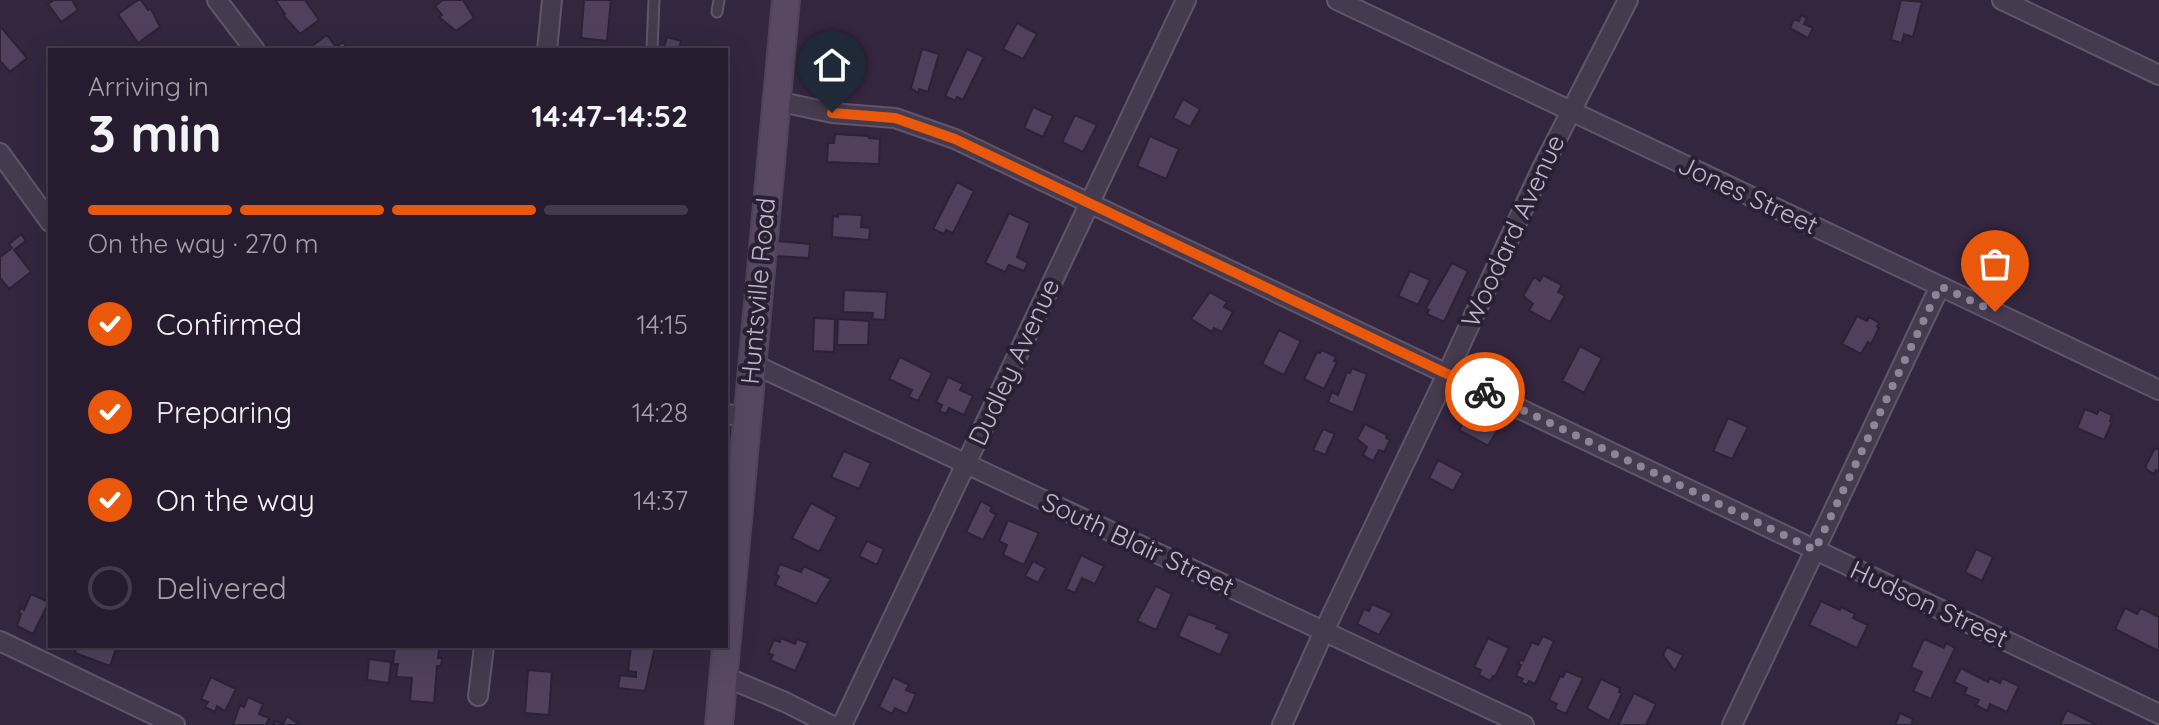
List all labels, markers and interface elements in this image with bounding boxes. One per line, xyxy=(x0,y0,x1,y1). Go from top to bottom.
pin xyxy=(798,31,866,113)
icon: home xyxy=(810,43,854,87)
text: Arriving in xyxy=(88,70,209,103)
text: 14:47–14:52 xyxy=(531,97,688,135)
text: 3 min xyxy=(88,100,222,165)
street label: Woodard Avenue xyxy=(1453,129,1572,332)
street label: Jones Street xyxy=(1673,148,1823,241)
street label: Huntsville Road xyxy=(733,196,782,386)
text: On the way · 270 m xyxy=(88,227,318,260)
pin xyxy=(1961,230,2029,312)
icon: bag xyxy=(1973,242,2017,286)
street label: Dudley Avenue xyxy=(960,273,1067,450)
icon: check xyxy=(88,302,132,346)
text: Confirmed xyxy=(156,305,302,343)
text: 14:15 xyxy=(636,308,688,341)
courier xyxy=(1445,352,1525,432)
icon: bike xyxy=(1463,370,1507,414)
icon: check xyxy=(88,390,132,434)
text: Preparing xyxy=(156,393,292,431)
text: 14:28 xyxy=(632,396,688,429)
icon: check xyxy=(88,478,132,522)
text: On the way xyxy=(156,481,315,519)
text: 14:37 xyxy=(633,484,688,517)
street label: South Blair Street xyxy=(1037,485,1239,602)
street label: Hudson Street xyxy=(1845,553,2013,654)
text: Delivered xyxy=(156,569,287,607)

